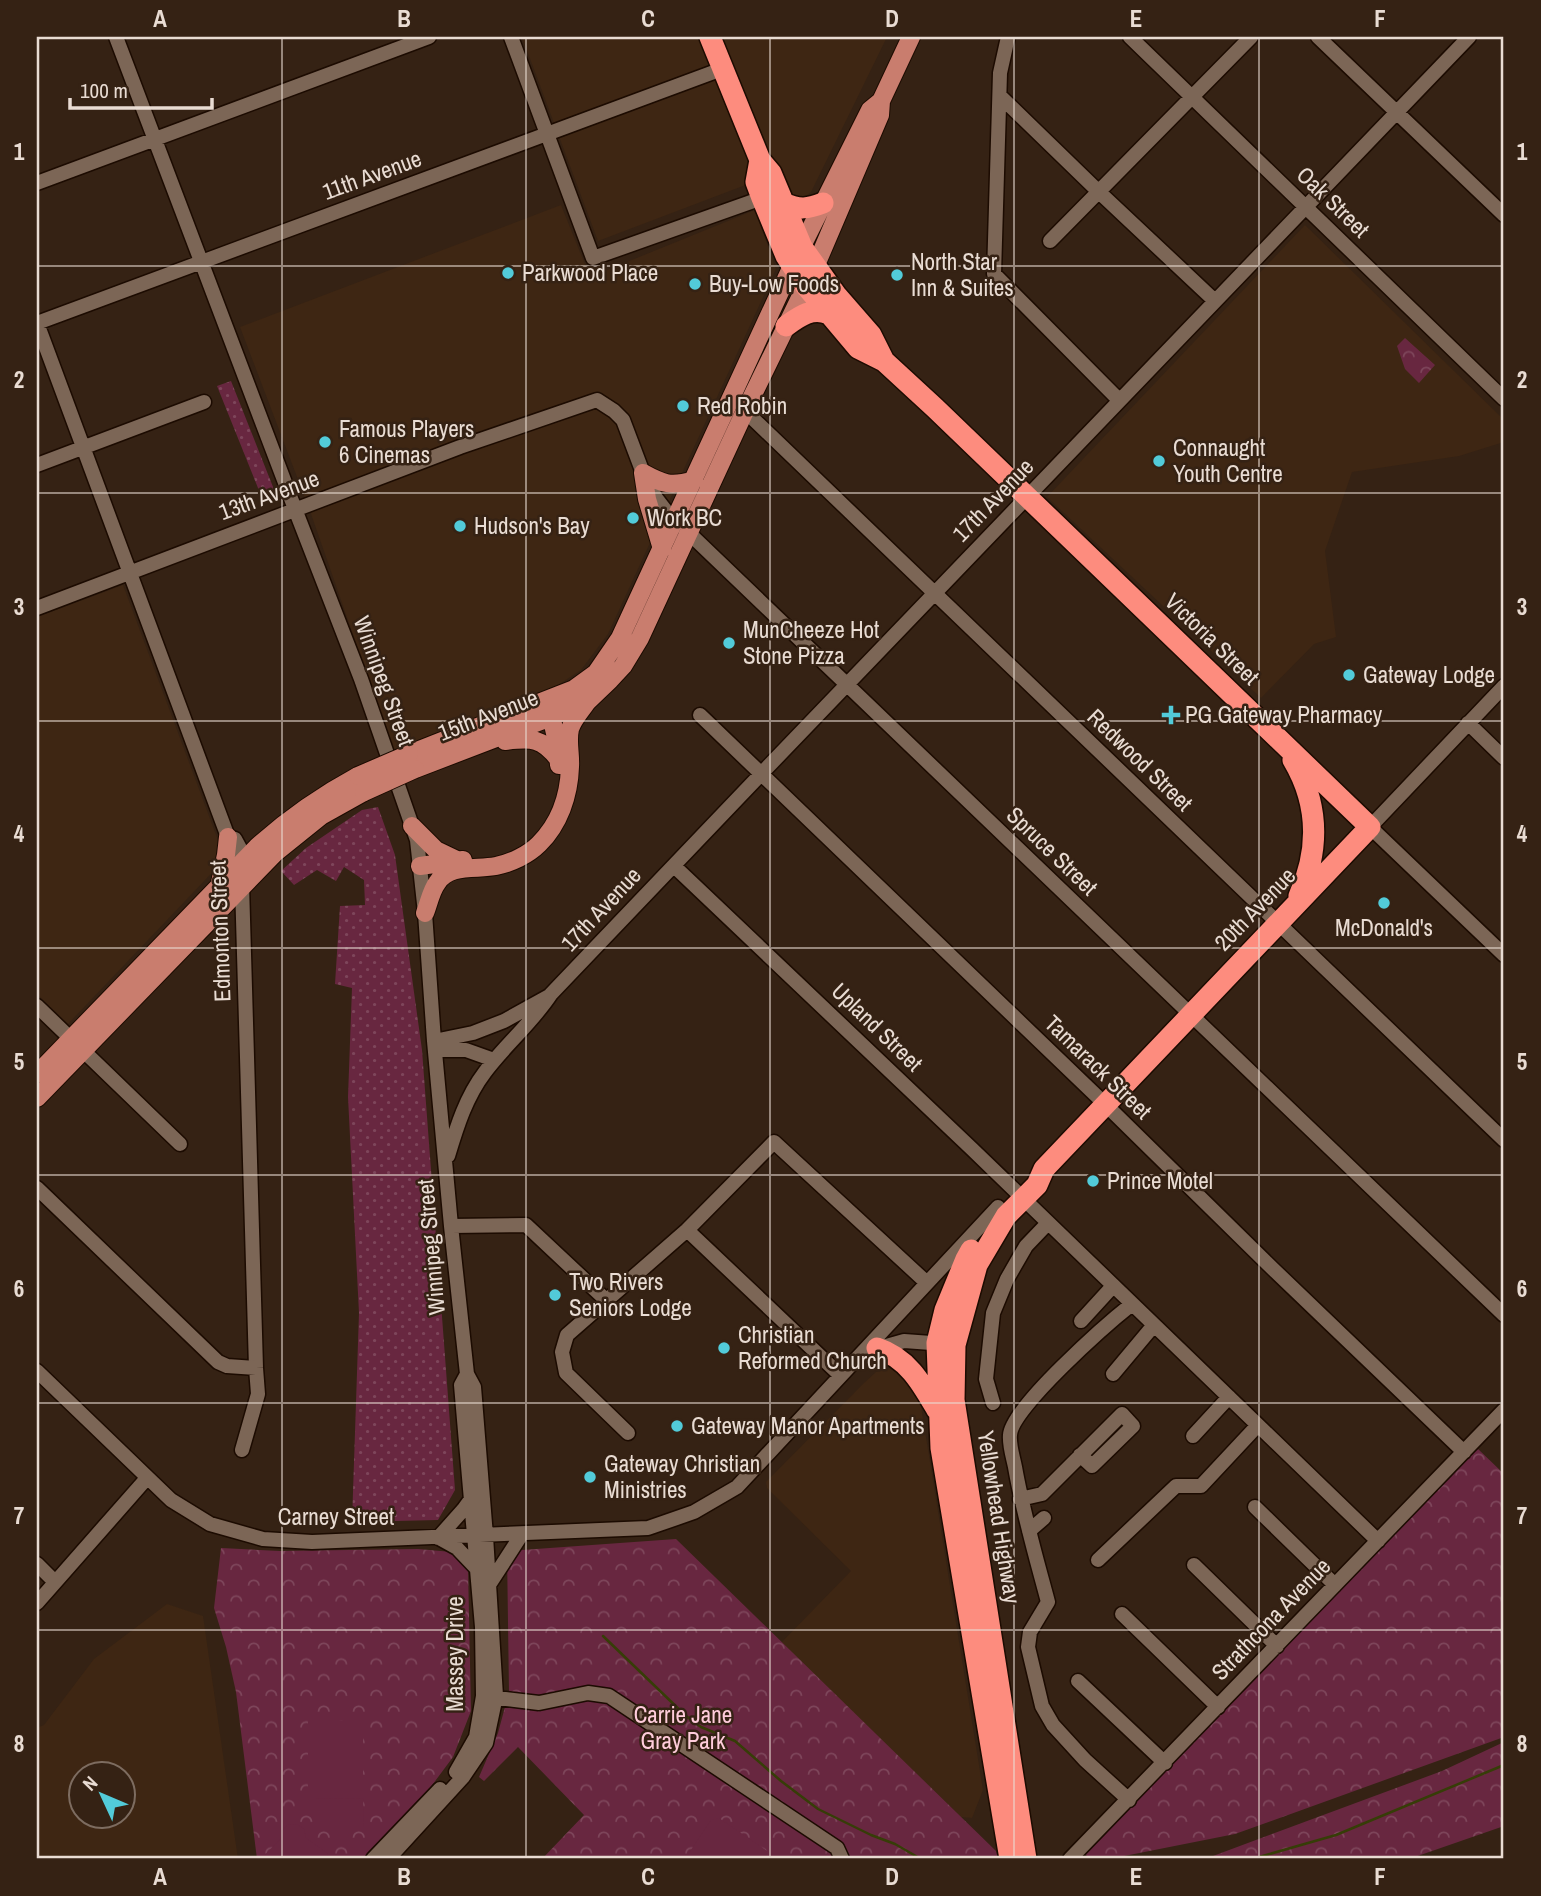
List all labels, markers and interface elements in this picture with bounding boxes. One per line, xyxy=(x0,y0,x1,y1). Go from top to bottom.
text: A xyxy=(153,3,167,34)
text: B xyxy=(397,3,411,34)
text: C xyxy=(641,3,655,34)
text: D xyxy=(885,3,899,34)
text: E xyxy=(1130,3,1142,34)
text: F xyxy=(1374,3,1386,34)
scale bar xyxy=(70,66,212,110)
text: 100 m xyxy=(80,76,128,105)
text: 1 xyxy=(14,136,25,167)
text: 1 xyxy=(1517,136,1528,167)
street label: 11th Avenue xyxy=(318,142,426,207)
street label: Oak Street xyxy=(1290,159,1377,244)
place label: North Star Inn & Suites xyxy=(911,246,1014,303)
place label: Parkwood Place xyxy=(522,257,658,288)
marker: Parkwood Place xyxy=(500,265,516,281)
marker: North Star Inn & Suites xyxy=(889,267,905,283)
place label: Buy-Low Foods xyxy=(709,268,839,299)
marker: Buy-Low Foods xyxy=(687,276,703,292)
text: 2 xyxy=(14,364,24,395)
text: 2 xyxy=(1517,364,1527,395)
place label: Red Robin xyxy=(697,390,787,421)
marker: Red Robin xyxy=(675,398,691,414)
place label: Famous Players 6 Cinemas xyxy=(339,413,474,470)
place label: Connaught Youth Centre xyxy=(1173,432,1283,489)
marker: Famous Players 6 Cinemas xyxy=(317,434,333,450)
street label: 17th Avenue xyxy=(945,451,1040,548)
marker: Connaught Youth Centre xyxy=(1151,453,1167,469)
street label: 13th Avenue xyxy=(214,462,323,527)
place label: Work BC xyxy=(647,502,722,533)
place label: Hudson's Bay xyxy=(474,510,590,541)
marker: Work BC xyxy=(625,510,641,526)
marker: Hudson's Bay xyxy=(452,518,468,534)
street label: Victoria Street xyxy=(1158,586,1266,692)
text: 3 xyxy=(14,591,24,622)
text: 3 xyxy=(1517,591,1527,622)
street label: Winnipeg Street xyxy=(347,611,422,750)
place label: MunCheeze Hot Stone Pizza xyxy=(743,614,879,671)
marker: MunCheeze Hot Stone Pizza xyxy=(721,635,737,651)
place label: Gateway Lodge xyxy=(1363,659,1495,690)
marker: Gateway Lodge xyxy=(1341,667,1357,683)
street label: 15th Avenue xyxy=(433,681,542,748)
place label: PG Gateway Pharmacy xyxy=(1185,699,1383,730)
street label: Redwood Street xyxy=(1081,702,1200,818)
marker: PG Gateway Pharmacy xyxy=(1163,707,1179,723)
street label: Spruce Street xyxy=(1000,799,1105,902)
text: 4 xyxy=(14,818,25,849)
text: 4 xyxy=(1517,818,1528,849)
street label: Edmonton Street xyxy=(202,860,237,1002)
street label: 17th Avenue xyxy=(554,860,648,957)
street label: 20th Avenue xyxy=(1207,860,1302,957)
marker: McDonald's xyxy=(1376,895,1392,911)
place label: McDonald's xyxy=(1335,912,1433,943)
street label: Upland Street xyxy=(825,975,930,1078)
street label: Tamarack Street xyxy=(1038,1008,1159,1126)
text: 5 xyxy=(14,1046,24,1077)
text: 5 xyxy=(1517,1046,1527,1077)
place label: Prince Motel xyxy=(1107,1165,1213,1196)
marker: Prince Motel xyxy=(1085,1173,1101,1189)
street label: Winnipeg Street xyxy=(409,1178,452,1316)
place label: Two Rivers Seniors Lodge xyxy=(569,1266,692,1323)
text: 6 xyxy=(14,1273,24,1304)
text: 6 xyxy=(1517,1273,1527,1304)
marker: Two Rivers Seniors Lodge xyxy=(547,1287,563,1303)
place label: Christian Reformed Church xyxy=(738,1319,887,1376)
marker: Christian Reformed Church xyxy=(716,1340,732,1356)
place label: Gateway Manor Apartments xyxy=(691,1410,925,1441)
marker: Gateway Manor Apartments xyxy=(669,1418,685,1434)
street label: Yellowhead Highway xyxy=(971,1428,1029,1606)
place label: Gateway Christian Ministries xyxy=(604,1448,760,1505)
marker: Gateway Christian Ministries xyxy=(582,1469,598,1485)
text: 7 xyxy=(14,1500,24,1531)
text: 7 xyxy=(1517,1500,1527,1531)
street label: Carney Street xyxy=(278,1501,394,1532)
street label: Strathcona Avenue xyxy=(1204,1551,1337,1687)
street label: Massey Drive xyxy=(439,1596,470,1712)
park label: Carrie Jane Gray Park xyxy=(634,1699,732,1756)
text: 8 xyxy=(14,1728,24,1759)
text: 8 xyxy=(1517,1728,1527,1759)
north arrow xyxy=(66,1759,136,1829)
text: N xyxy=(77,1770,103,1796)
text: A xyxy=(153,1861,167,1892)
text: B xyxy=(397,1861,411,1892)
text: C xyxy=(641,1861,655,1892)
text: D xyxy=(885,1861,899,1892)
text: E xyxy=(1130,1861,1142,1892)
text: F xyxy=(1374,1861,1386,1892)

